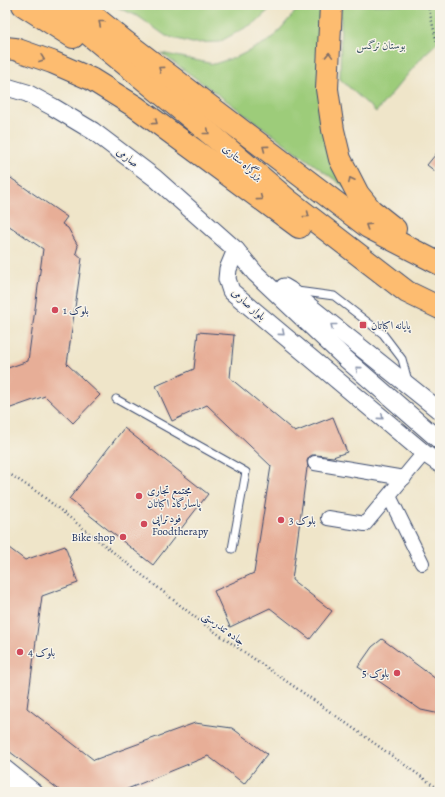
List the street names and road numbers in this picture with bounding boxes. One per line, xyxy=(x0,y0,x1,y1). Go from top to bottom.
street label: بزرگراه ستاری xyxy=(219,141,266,184)
street label: صارمی xyxy=(114,144,142,171)
street label: بلوار صارمی xyxy=(228,285,269,324)
street label: جاده تندرستی xyxy=(199,608,248,650)

